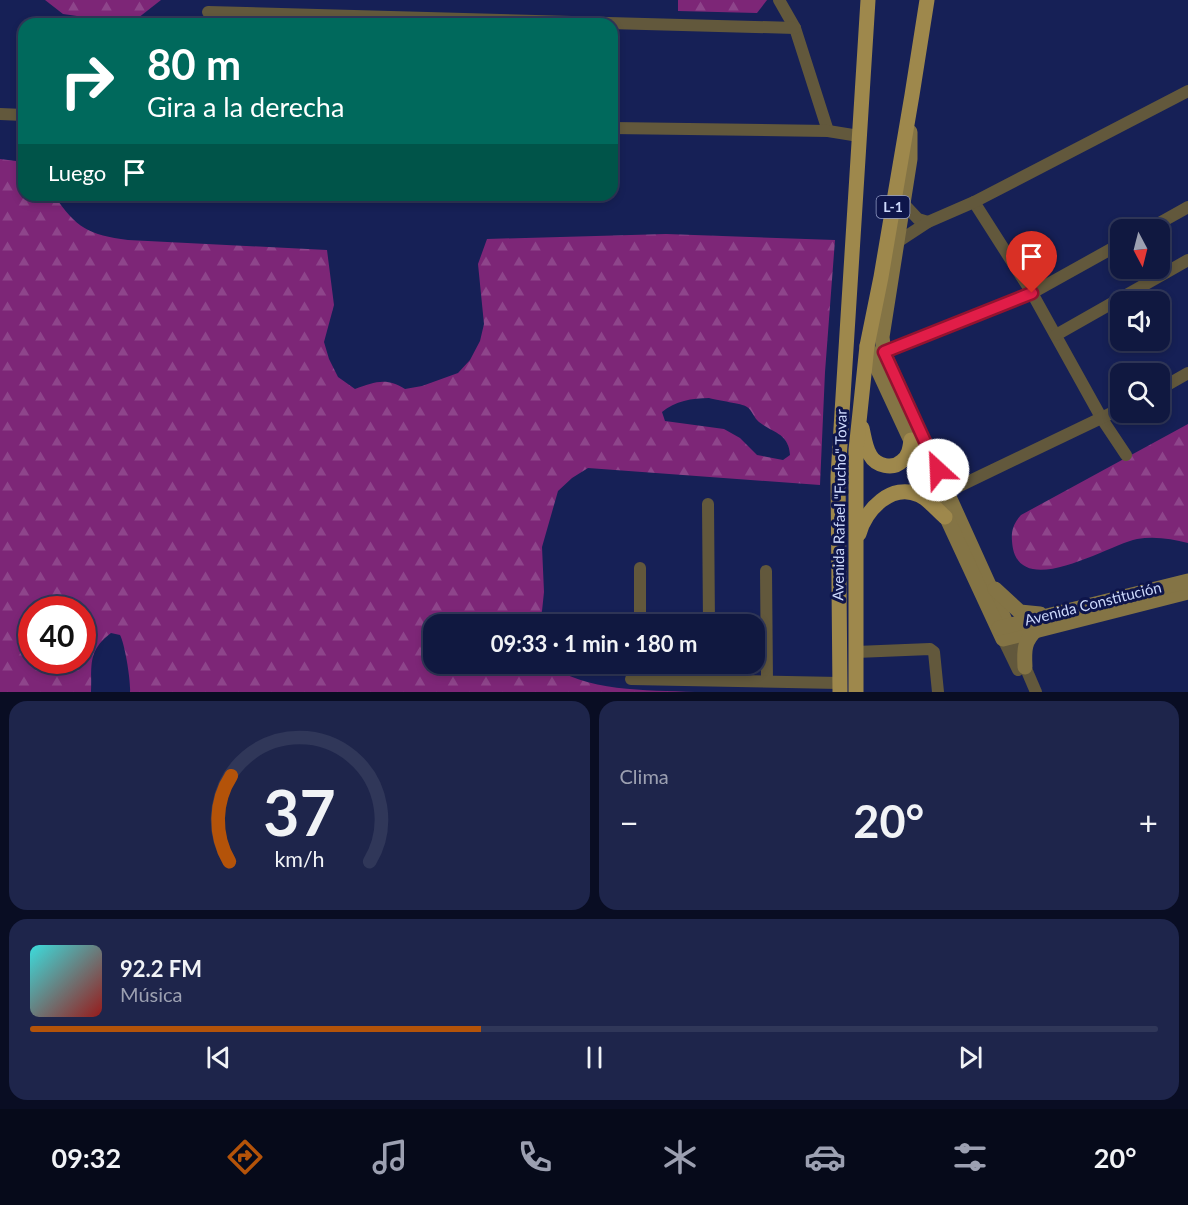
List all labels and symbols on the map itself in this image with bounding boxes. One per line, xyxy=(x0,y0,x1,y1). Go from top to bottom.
road number: L-1 xyxy=(876,196,910,218)
north arrow xyxy=(1110,219,1170,279)
pin xyxy=(1006,231,1057,293)
street label: Avenida Rafael "Fucho" Tovar xyxy=(828,409,850,601)
position arrow xyxy=(906,438,970,502)
street label: Avenida Constitución xyxy=(1022,577,1163,629)
speed limit sign: 40 xyxy=(18,596,96,674)

